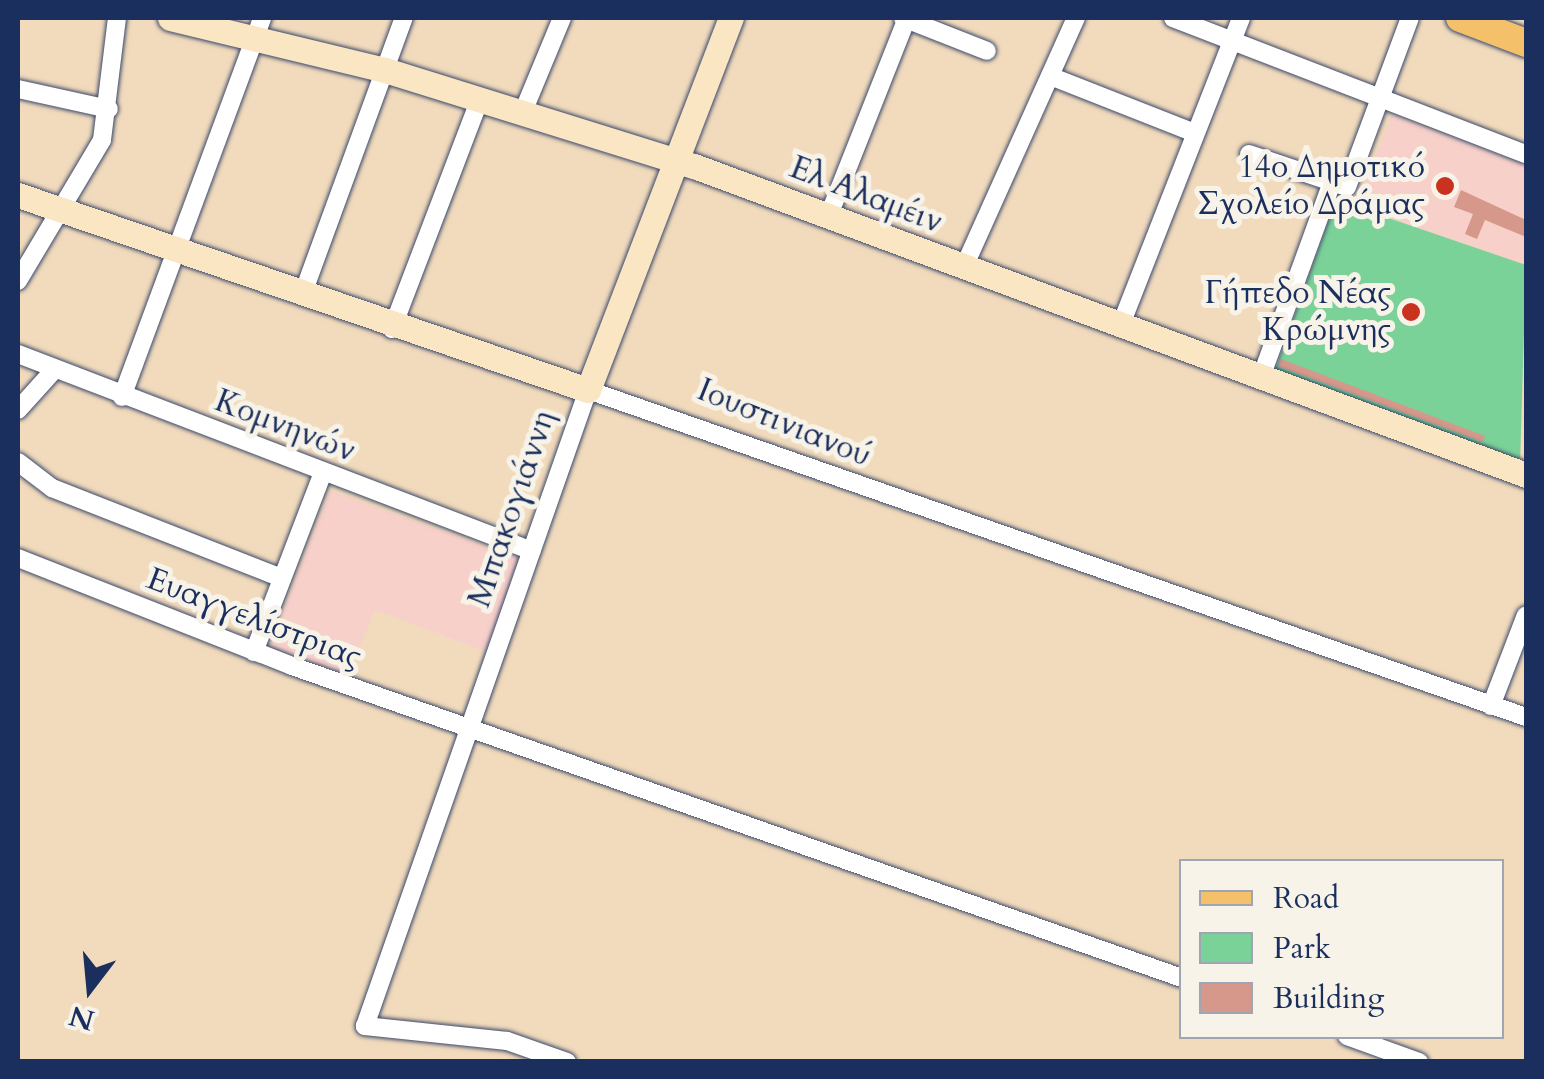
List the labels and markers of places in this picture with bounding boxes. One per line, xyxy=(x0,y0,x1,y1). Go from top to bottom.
place label: 14ο Δημοτικό Σχολείο Δράμας xyxy=(1197,149,1425,224)
marker: 14ο Δημοτικό Σχολείο Δράμας xyxy=(1434,175,1456,197)
place label: Γήπεδο Νέας Κρώμνης xyxy=(1204,275,1391,350)
marker: Γήπεδο Νέας Κρώμνης xyxy=(1400,301,1422,323)

